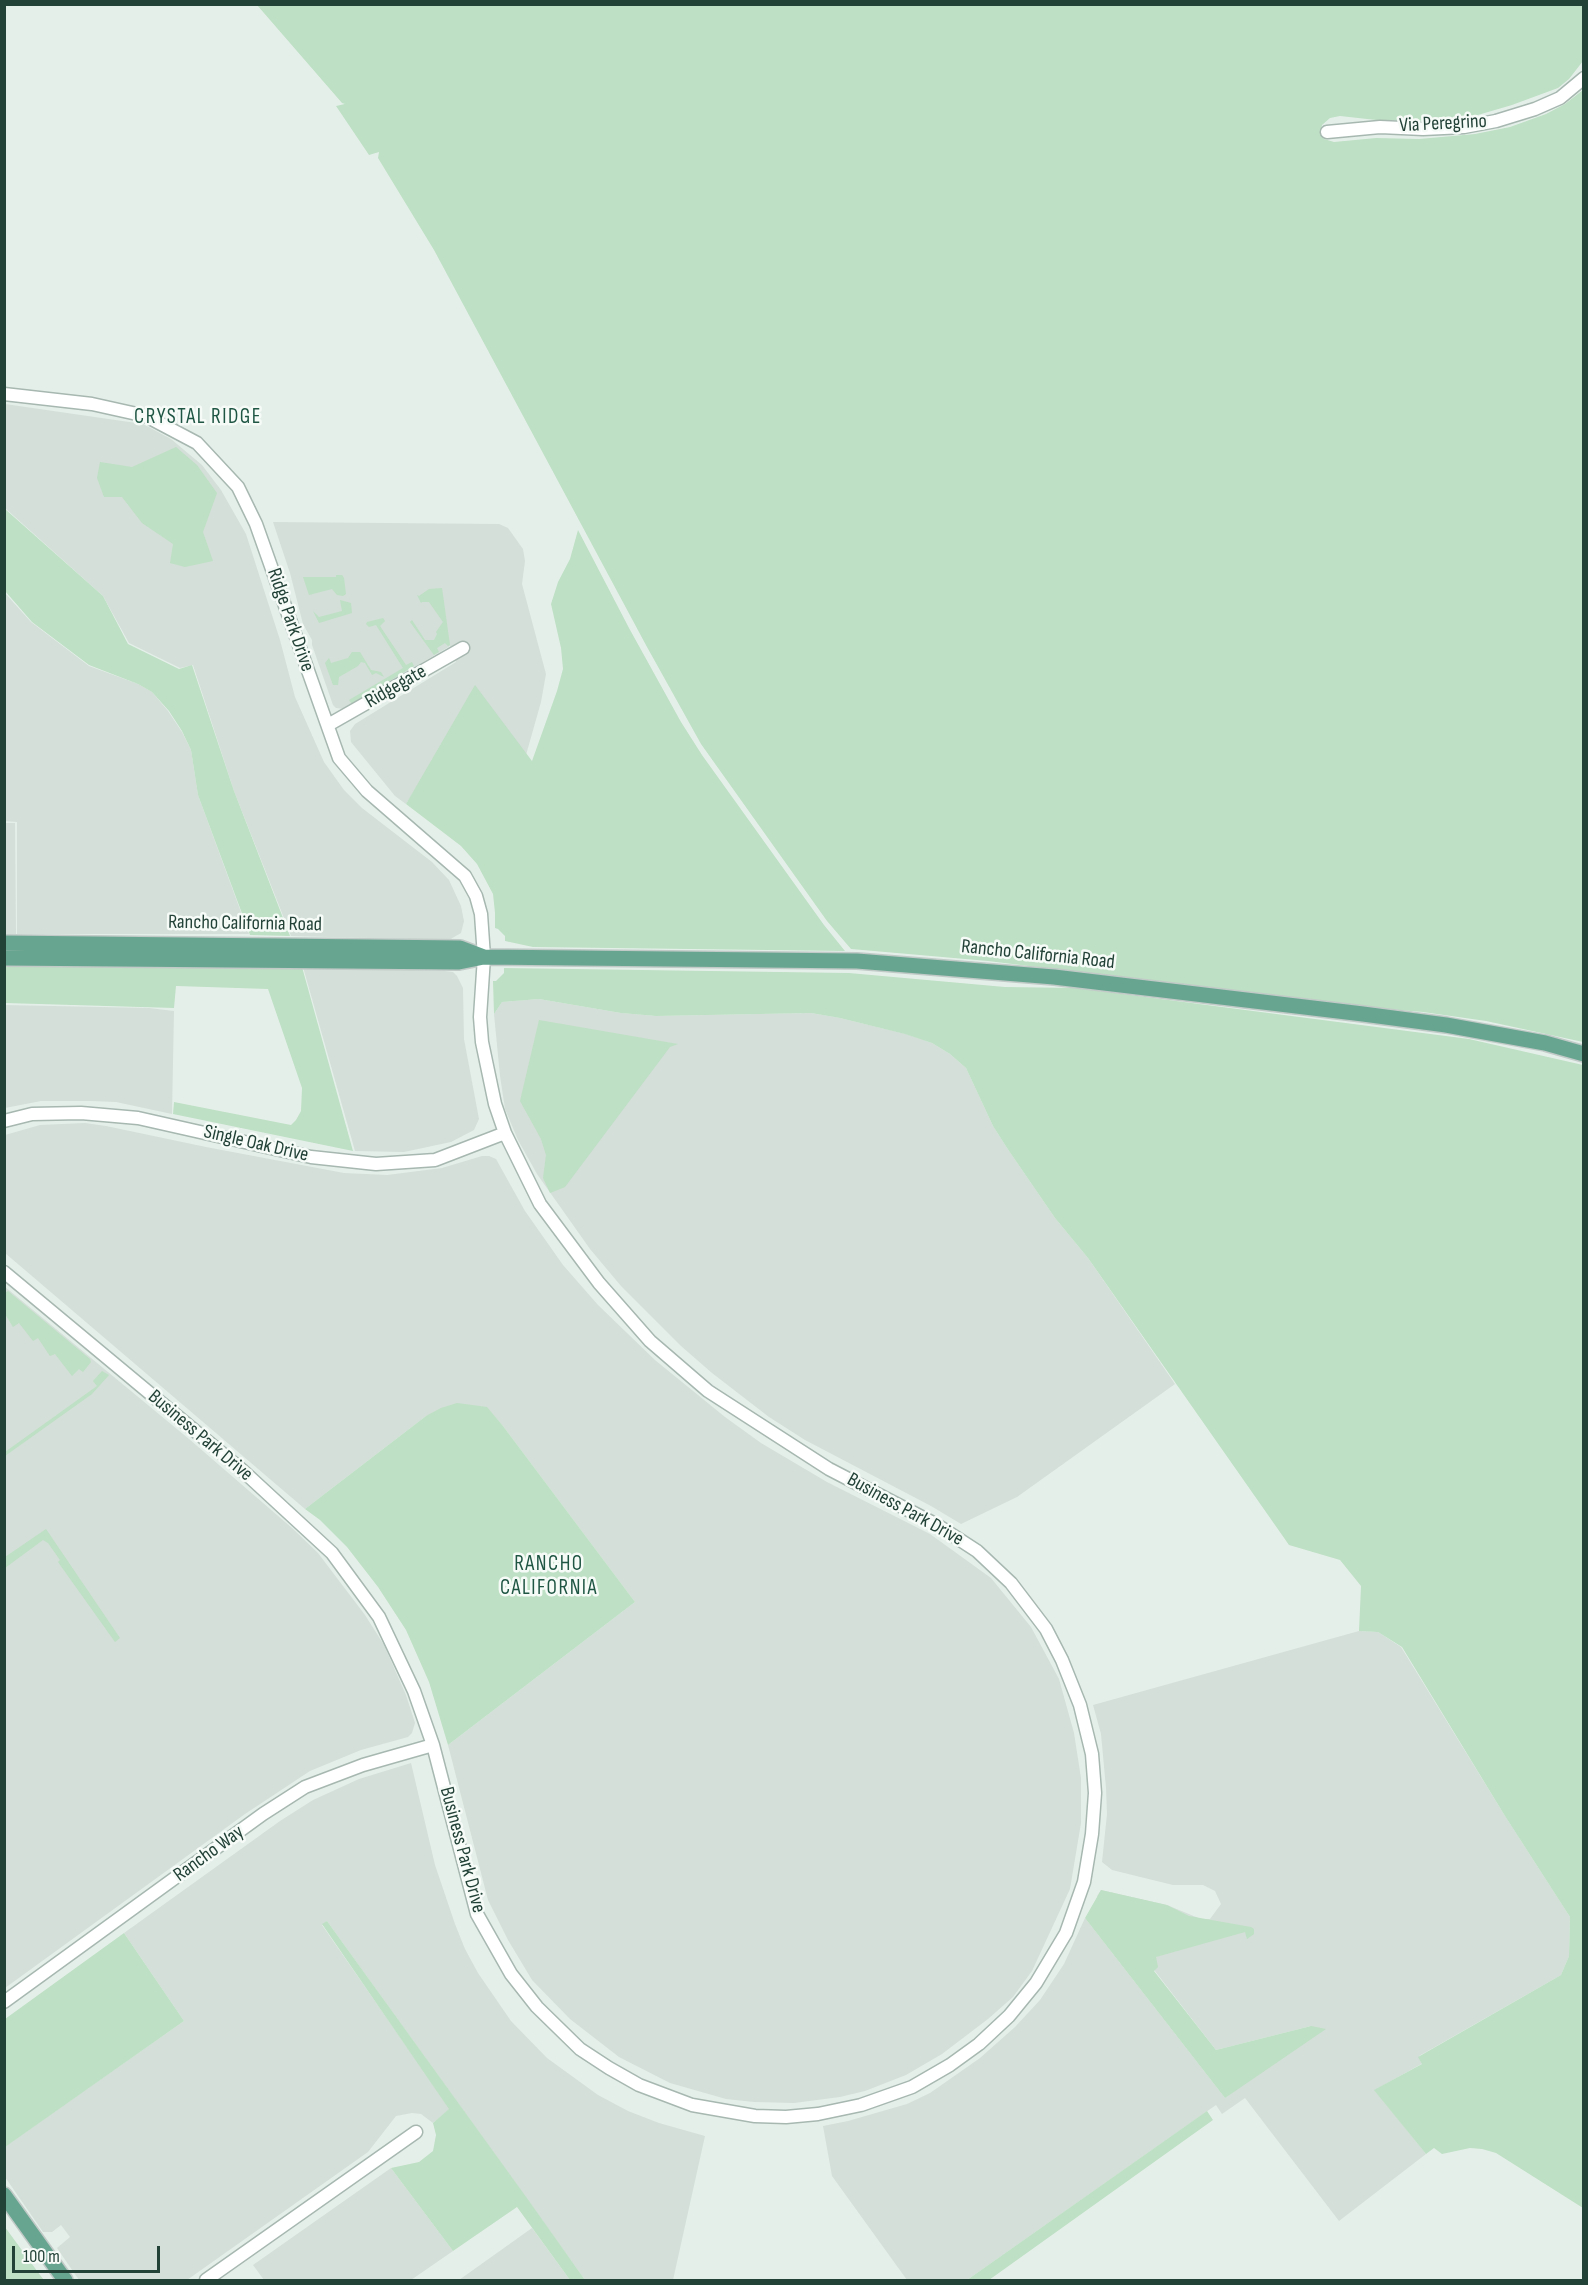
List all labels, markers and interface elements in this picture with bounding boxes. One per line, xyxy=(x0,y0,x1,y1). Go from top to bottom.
street label: Via Peregrino xyxy=(1399,110,1487,138)
district label: CRYSTAL RIDGE xyxy=(134,405,262,431)
street label: Ridge Park Drive xyxy=(261,565,319,675)
street label: Ridgegate xyxy=(361,660,431,714)
street label: Rancho California Road xyxy=(168,911,322,937)
street label: Rancho California Road xyxy=(960,935,1116,975)
street label: Single Oak Drive xyxy=(201,1120,311,1168)
street label: Business Park Drive xyxy=(143,1385,257,1487)
street label: Business Park Drive xyxy=(843,1468,967,1552)
district label: RANCHO CALIFORNIA xyxy=(500,1552,598,1602)
street label: Business Park Drive xyxy=(434,1784,490,1916)
street label: Rancho Way xyxy=(169,1820,249,1888)
scale bar xyxy=(15,2234,164,2272)
text: 100 m xyxy=(23,2246,60,2267)

